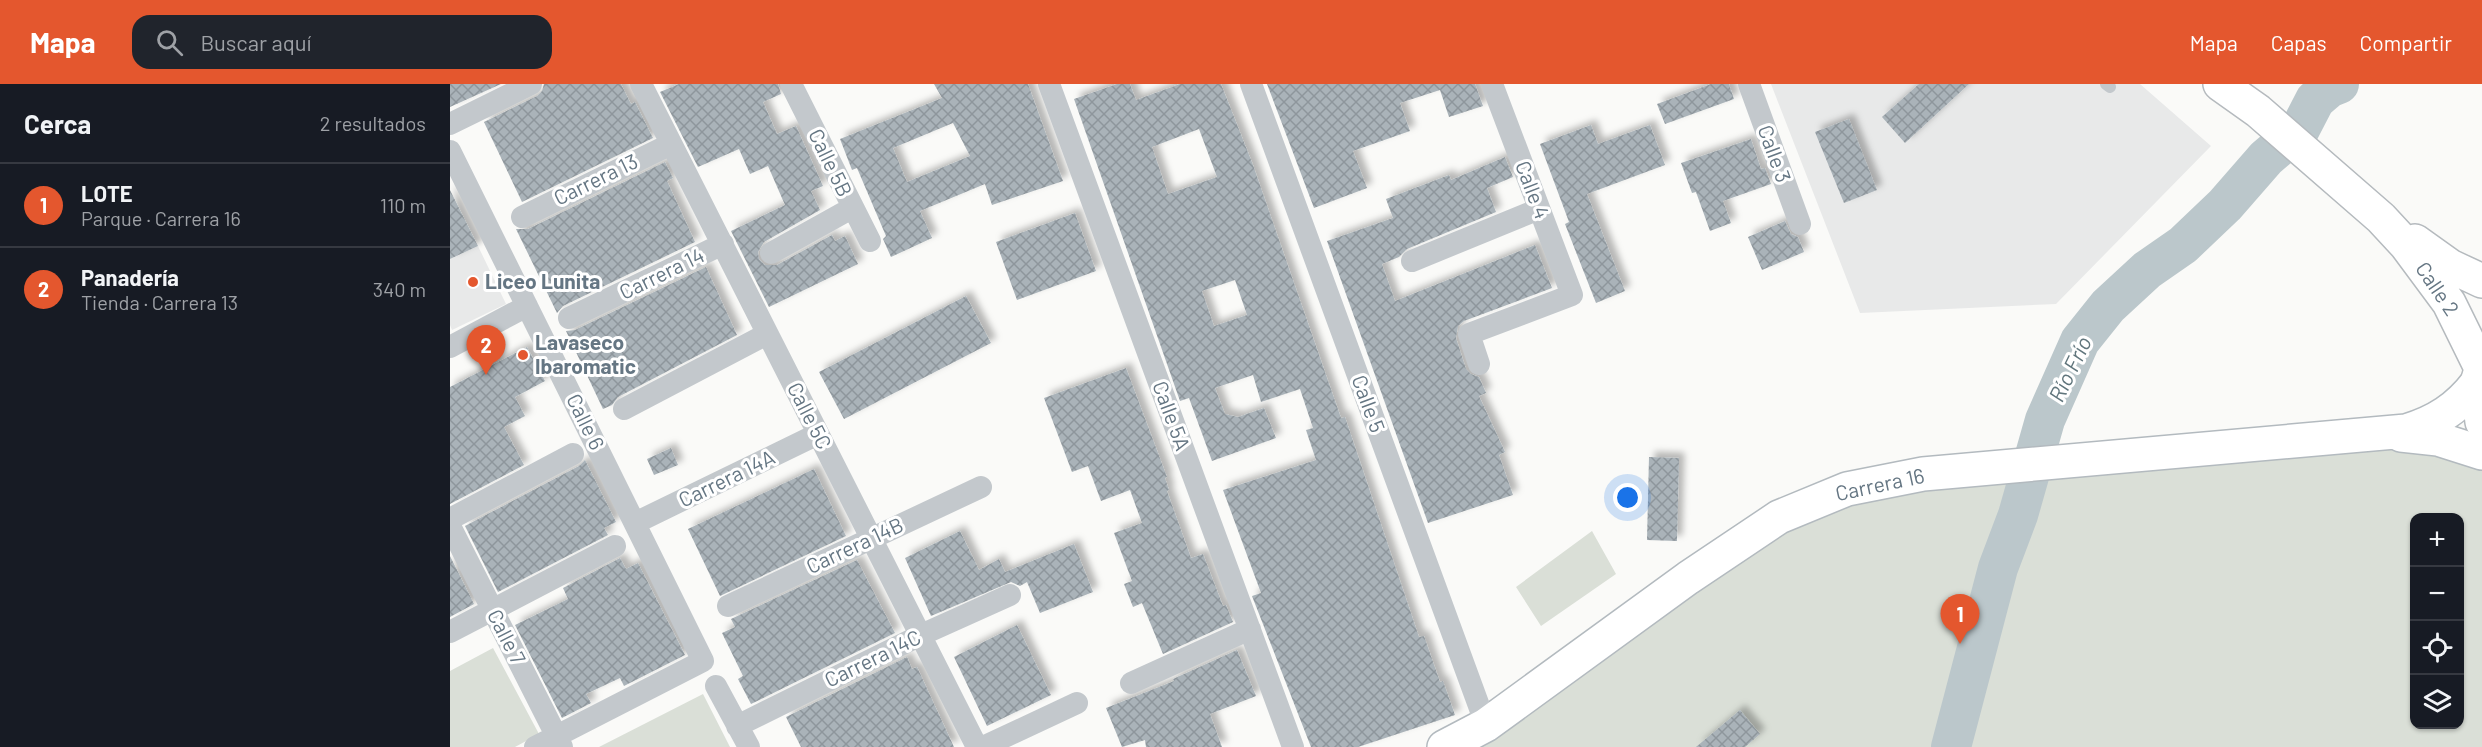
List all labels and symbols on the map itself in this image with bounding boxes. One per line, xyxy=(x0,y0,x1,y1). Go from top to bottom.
street label: Calle 3 xyxy=(1754,121,1797,186)
street label: Calle 5B xyxy=(804,124,858,200)
street label: Carrera 13 xyxy=(549,148,641,210)
street label: Calle 4 xyxy=(1511,157,1556,222)
street label: Carrera 14 xyxy=(615,241,708,304)
street label: Calle 2 xyxy=(2411,256,2465,320)
place label: Liceo Lunita xyxy=(485,268,600,293)
marker: Liceo Lunita xyxy=(466,275,480,289)
pin: 2 xyxy=(466,326,506,375)
place label: Lavaseco Ibaromatic xyxy=(535,329,636,378)
water label: Río Frío xyxy=(2042,332,2096,405)
marker: Lavaseco Ibaromatic xyxy=(516,348,530,362)
street label: Calle 5 xyxy=(1348,371,1391,436)
street label: Calle 5A xyxy=(1148,377,1197,454)
street label: Calle 5C xyxy=(783,378,838,453)
street label: Calle 6 xyxy=(562,389,611,453)
street label: Carrera 14A xyxy=(674,444,779,512)
street label: Carrera 16 xyxy=(1833,462,1927,505)
your location xyxy=(1613,483,1642,512)
street label: Carrera 14B xyxy=(802,511,907,578)
pin: 1 xyxy=(1940,594,1980,644)
street label: Calle 7 xyxy=(483,605,532,668)
street label: Carrera 14C xyxy=(820,624,925,692)

